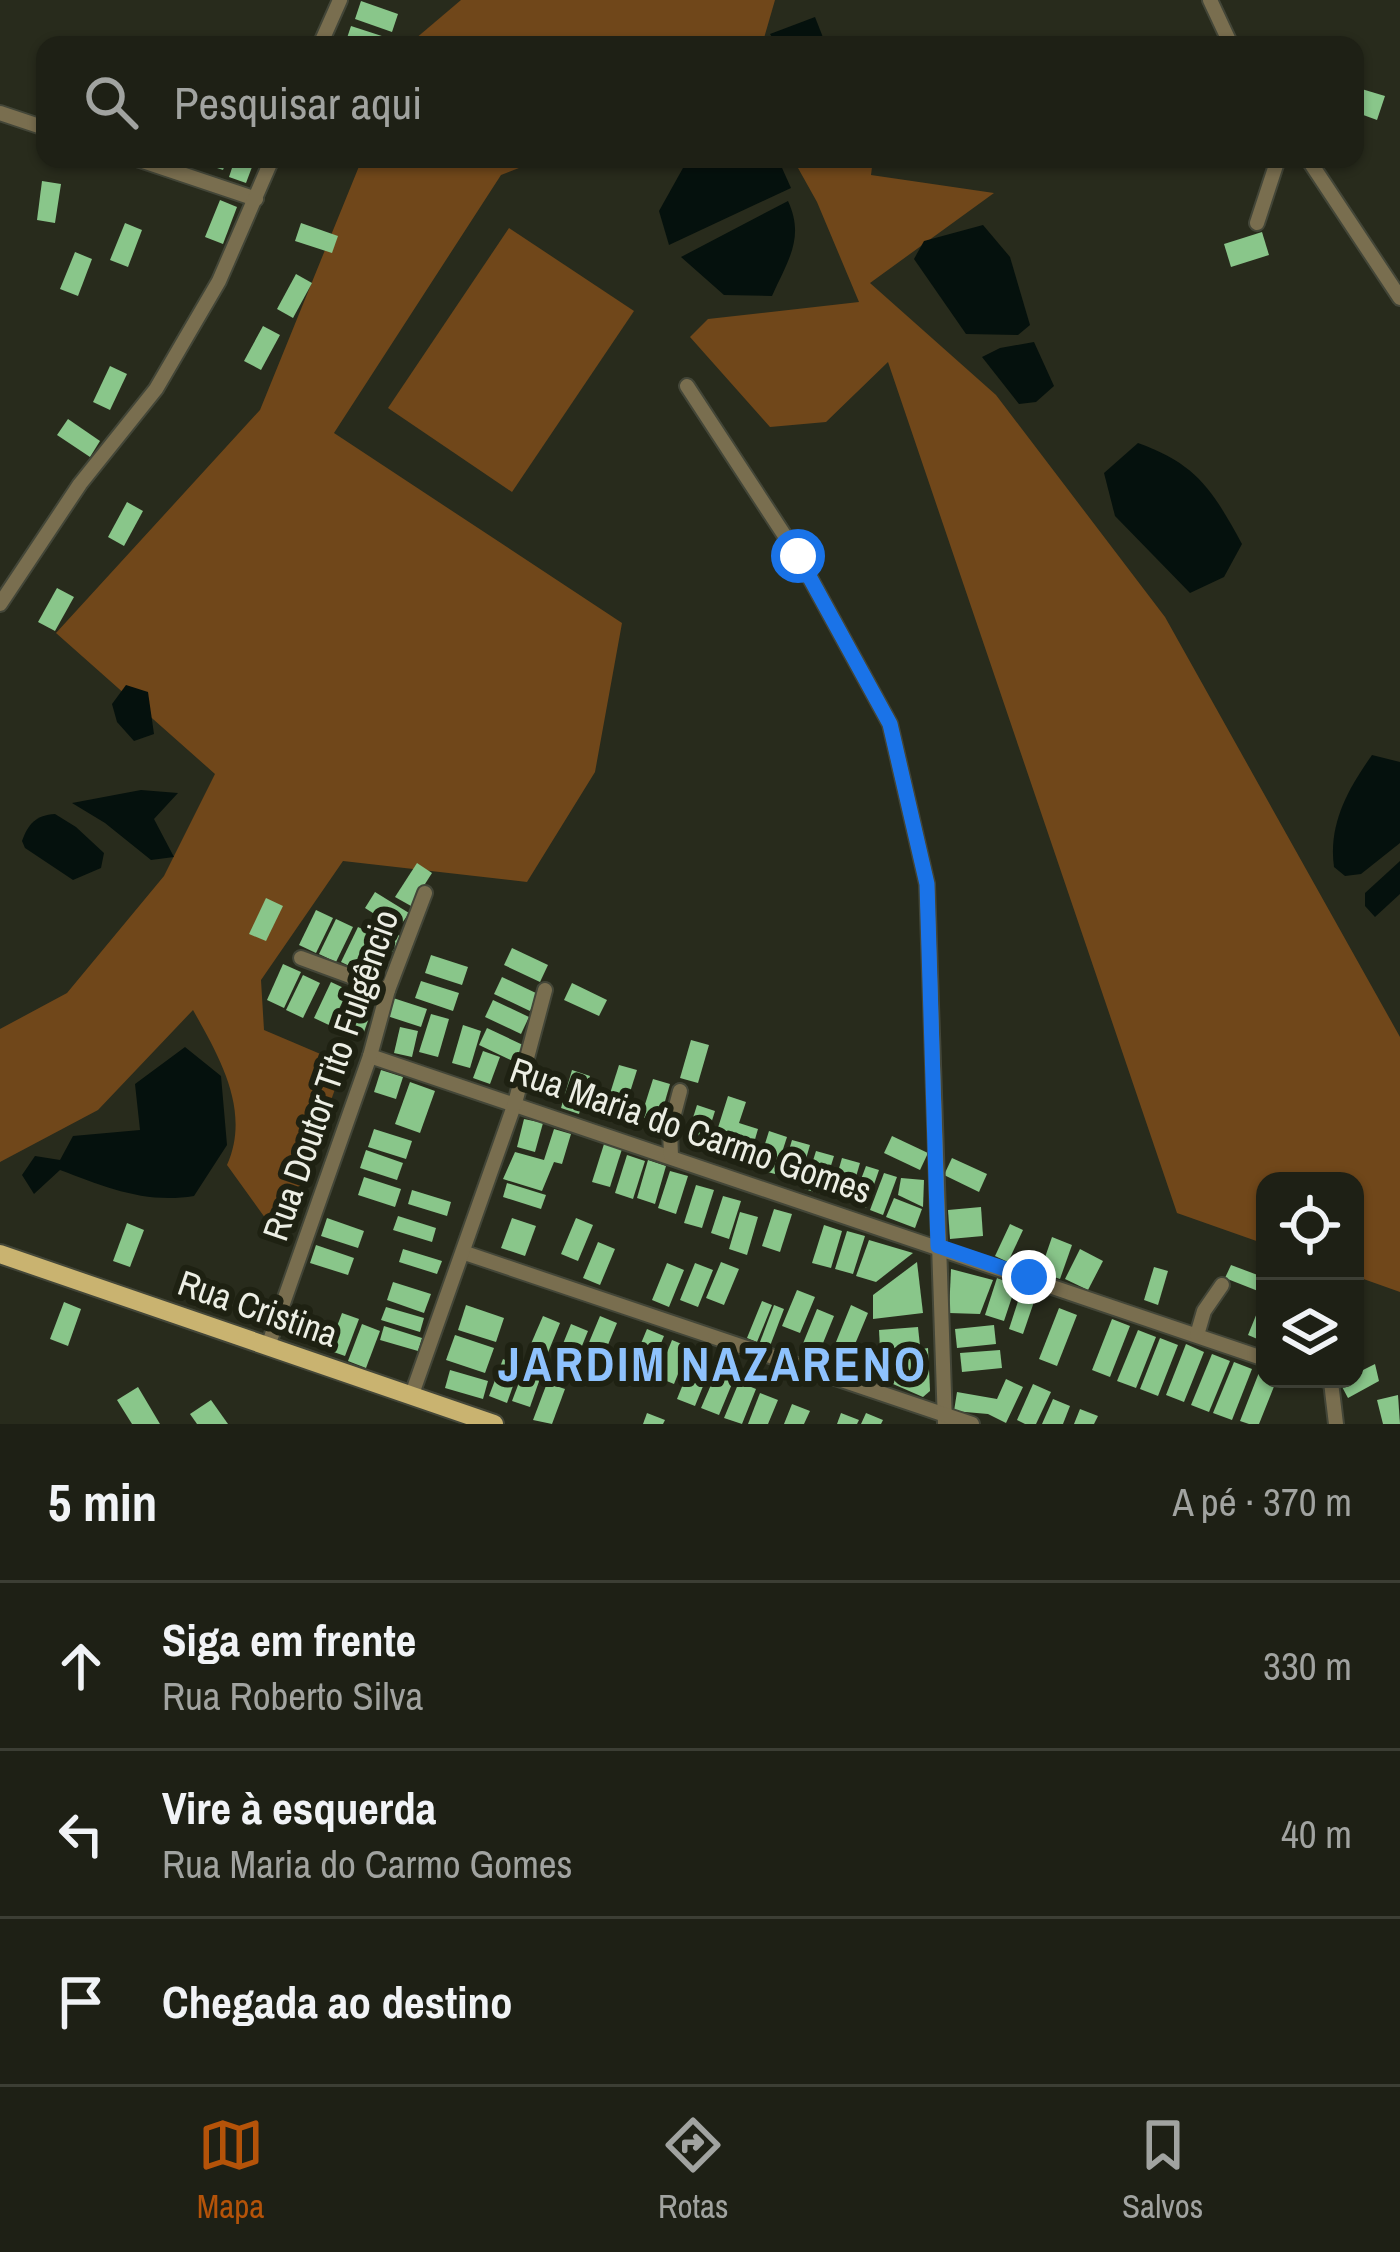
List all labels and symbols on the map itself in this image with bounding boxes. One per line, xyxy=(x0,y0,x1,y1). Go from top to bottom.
route start xyxy=(771,529,825,583)
street label: Rua Doutor Tito Fulgêncio xyxy=(251,903,409,1247)
street label: Rua Maria do Carmo Gomes xyxy=(504,1046,878,1214)
route end xyxy=(1002,1250,1056,1304)
street label: Rua Cristina xyxy=(172,1258,344,1358)
district label: JARDIM NAZARENO xyxy=(498,1331,928,1396)

